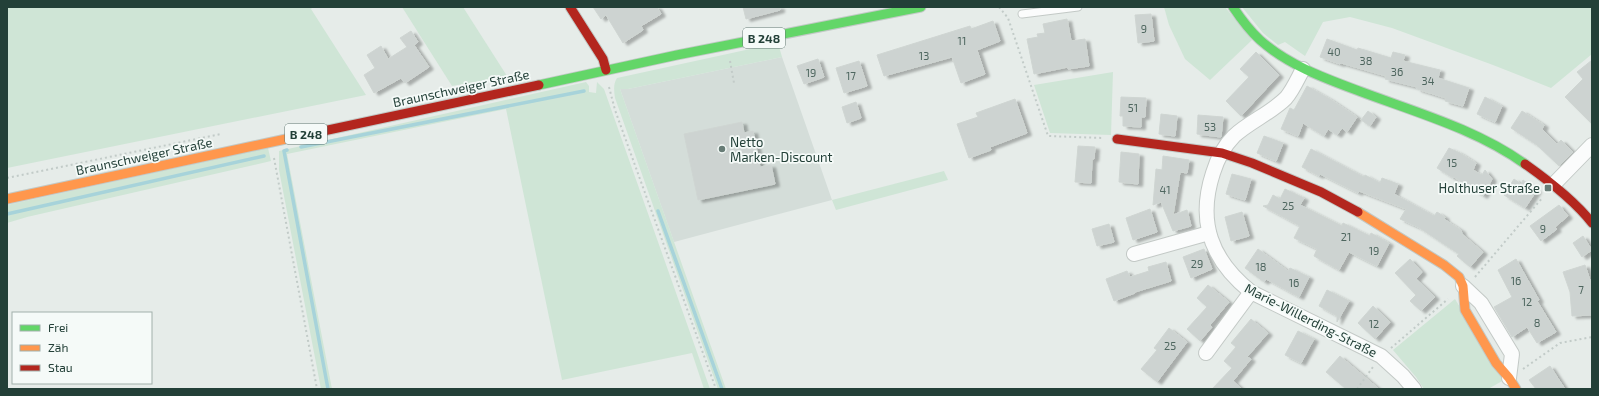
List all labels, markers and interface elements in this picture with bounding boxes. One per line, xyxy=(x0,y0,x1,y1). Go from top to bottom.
house number: 9 xyxy=(1141,22,1147,35)
road number: B 248 xyxy=(743,28,785,48)
house number: 11 xyxy=(958,34,966,47)
house number: 40 xyxy=(1327,45,1341,58)
house number: 13 xyxy=(919,49,929,62)
house number: 38 xyxy=(1360,54,1372,67)
house number: 36 xyxy=(1391,65,1403,78)
street label: Braunschweiger Straße xyxy=(391,66,531,110)
house number: 19 xyxy=(806,66,816,79)
house number: 17 xyxy=(846,69,856,82)
house number: 34 xyxy=(1422,74,1435,87)
house number: 51 xyxy=(1128,101,1138,114)
house number: 53 xyxy=(1204,120,1216,133)
road number: B 248 xyxy=(285,124,327,144)
street label: Braunschweiger Straße xyxy=(74,134,214,178)
place label: Netto Marken-Discount xyxy=(730,134,833,165)
marker: Netto Marken-Discount xyxy=(717,144,727,154)
house number: 15 xyxy=(1447,156,1457,169)
place label: Holthuser Straße xyxy=(1439,180,1540,196)
house number: 41 xyxy=(1159,183,1171,196)
marker: Holthuser Straße xyxy=(1543,183,1553,193)
house number: 25 xyxy=(1282,199,1294,212)
house number: 9 xyxy=(1540,222,1546,235)
house number: 21 xyxy=(1341,230,1351,243)
house number: 19 xyxy=(1369,244,1379,257)
house number: 29 xyxy=(1191,257,1203,270)
house number: 18 xyxy=(1255,260,1267,273)
house number: 16 xyxy=(1511,274,1521,287)
house number: 16 xyxy=(1289,276,1299,289)
street label: Marie-Willerding-Straße xyxy=(1242,280,1380,360)
house number: 7 xyxy=(1578,283,1584,296)
house number: 12 xyxy=(1522,295,1532,308)
legend xyxy=(12,312,152,384)
house number: 8 xyxy=(1534,316,1540,329)
house number: 12 xyxy=(1369,317,1379,330)
text: Frei xyxy=(48,320,68,334)
house number: 25 xyxy=(1164,339,1176,352)
text: Zäh xyxy=(48,340,68,354)
text: Stau xyxy=(48,360,73,374)

